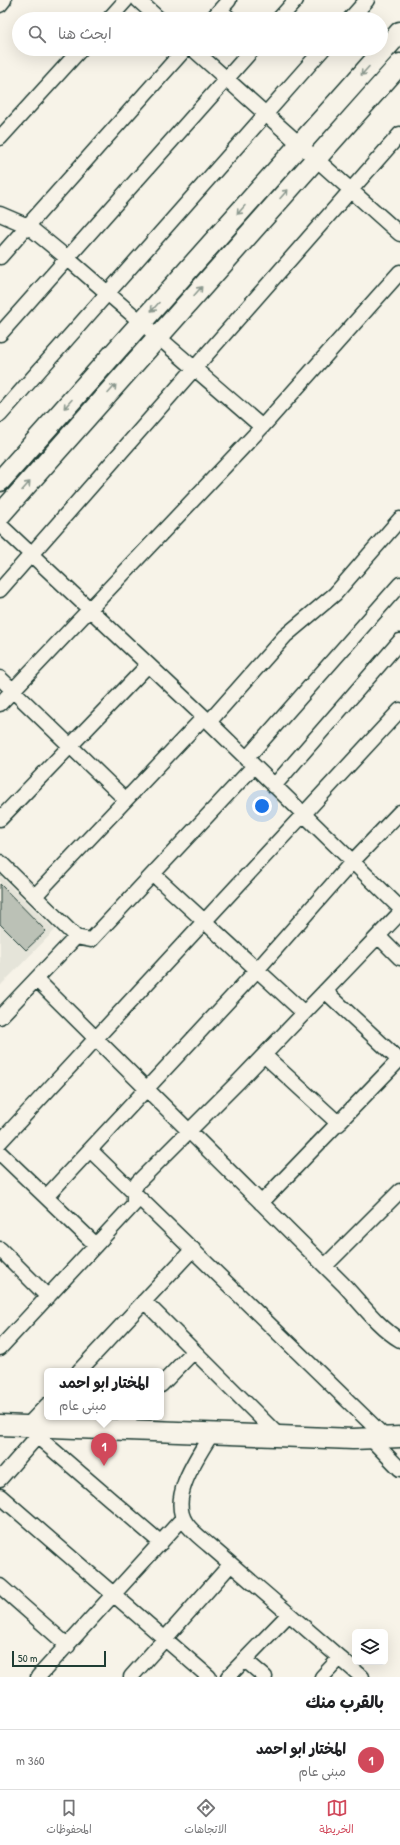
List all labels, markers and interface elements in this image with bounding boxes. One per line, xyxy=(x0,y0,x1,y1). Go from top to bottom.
search box xyxy=(12,12,388,56)
icon: search xyxy=(26,23,48,45)
text: ابحث هنا xyxy=(58,23,112,44)
one-way arrow xyxy=(360,66,369,77)
one-way arrow xyxy=(280,189,289,199)
one-way arrow xyxy=(236,205,246,215)
one-way arrow xyxy=(194,286,203,296)
one-way arrow xyxy=(150,302,159,312)
one-way arrow xyxy=(107,384,116,394)
one-way arrow xyxy=(63,399,73,409)
one-way arrow xyxy=(21,481,30,491)
your location xyxy=(252,796,272,816)
popup xyxy=(44,1368,164,1420)
text: المختار ابو احمد xyxy=(59,1372,149,1393)
text: مبنى عام xyxy=(59,1396,106,1414)
pin: 1 xyxy=(91,1433,117,1466)
map controls xyxy=(352,1629,388,1665)
button: layers xyxy=(352,1629,388,1665)
scale bar xyxy=(12,1649,106,1668)
text: 50 m xyxy=(18,1651,38,1665)
text: بالقرب منك xyxy=(306,1690,384,1713)
text: المختار ابو احمد xyxy=(256,1738,346,1759)
text: 360 m xyxy=(16,1751,45,1769)
text: 1 xyxy=(369,1751,373,1769)
text: مبنى عام xyxy=(298,1762,346,1780)
tab: المحفوظات xyxy=(46,1797,92,1839)
tab: الاتجاهات xyxy=(184,1797,227,1839)
tab: الخريطة xyxy=(319,1797,354,1839)

